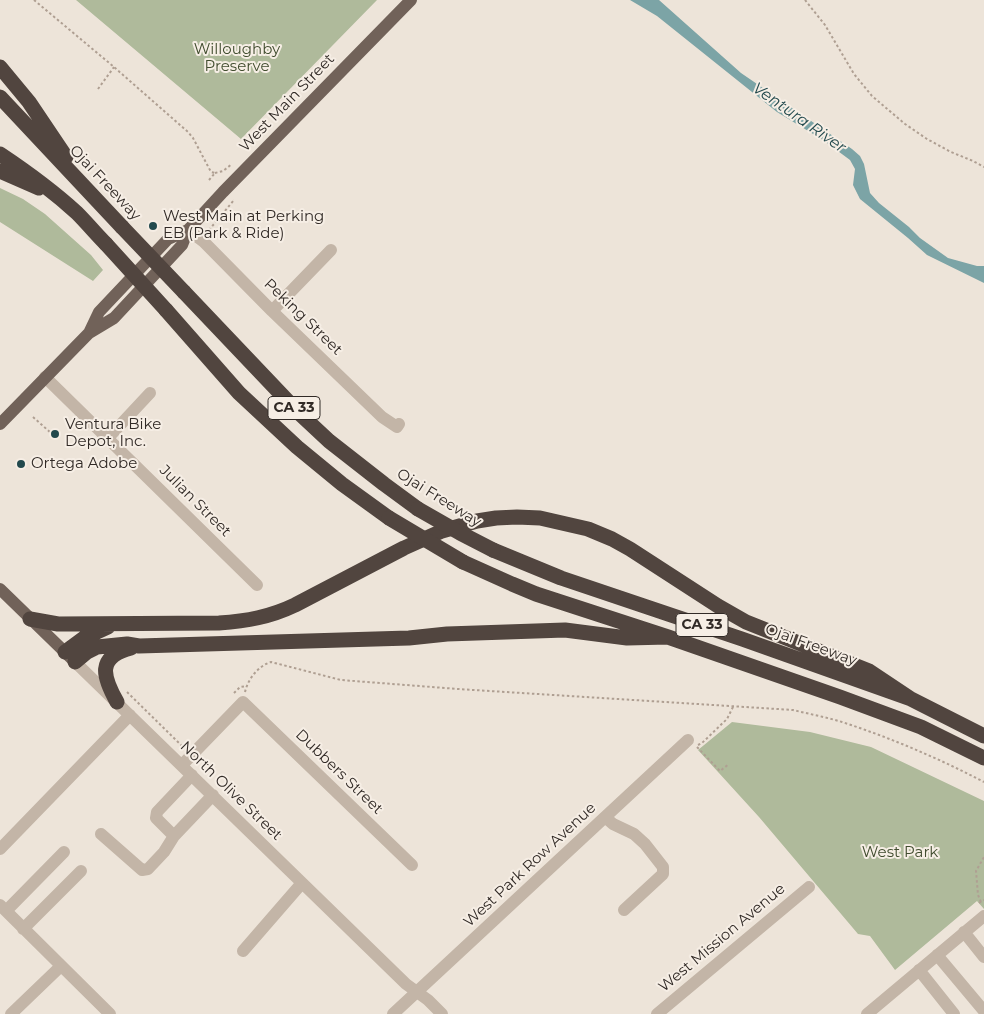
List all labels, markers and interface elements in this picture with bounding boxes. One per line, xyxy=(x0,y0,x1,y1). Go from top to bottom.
park label: Willoughby Preserve xyxy=(194,41,280,76)
street label: West Main Street xyxy=(236,50,338,156)
water label: Ventura River xyxy=(749,79,849,157)
street label: Ojai Freeway xyxy=(66,142,144,224)
place label: West Main at Perking EB (Park & Ride) xyxy=(163,208,324,243)
marker: West Main at Perking EB (Park & Ride) xyxy=(147,220,159,232)
street label: Peking Street xyxy=(260,275,346,359)
road number: CA 33 xyxy=(268,396,320,419)
place label: Ventura Bike Depot, Inc. xyxy=(65,416,161,451)
marker: Ventura Bike Depot, Inc. xyxy=(49,428,61,440)
place label: Ortega Adobe xyxy=(31,455,137,473)
marker: Ortega Adobe xyxy=(15,458,27,470)
street label: Julian Street xyxy=(155,461,235,541)
street label: Ojai Freeway xyxy=(393,465,485,531)
road number: CA 33 xyxy=(676,614,728,636)
street label: Ojai Freeway xyxy=(763,620,859,670)
street label: Dubbers Street xyxy=(292,726,386,818)
street label: North Olive Street xyxy=(176,738,286,844)
street label: West Park Row Avenue xyxy=(460,799,600,931)
park label: West Park xyxy=(862,844,938,862)
street label: West Mission Avenue xyxy=(655,880,789,996)

